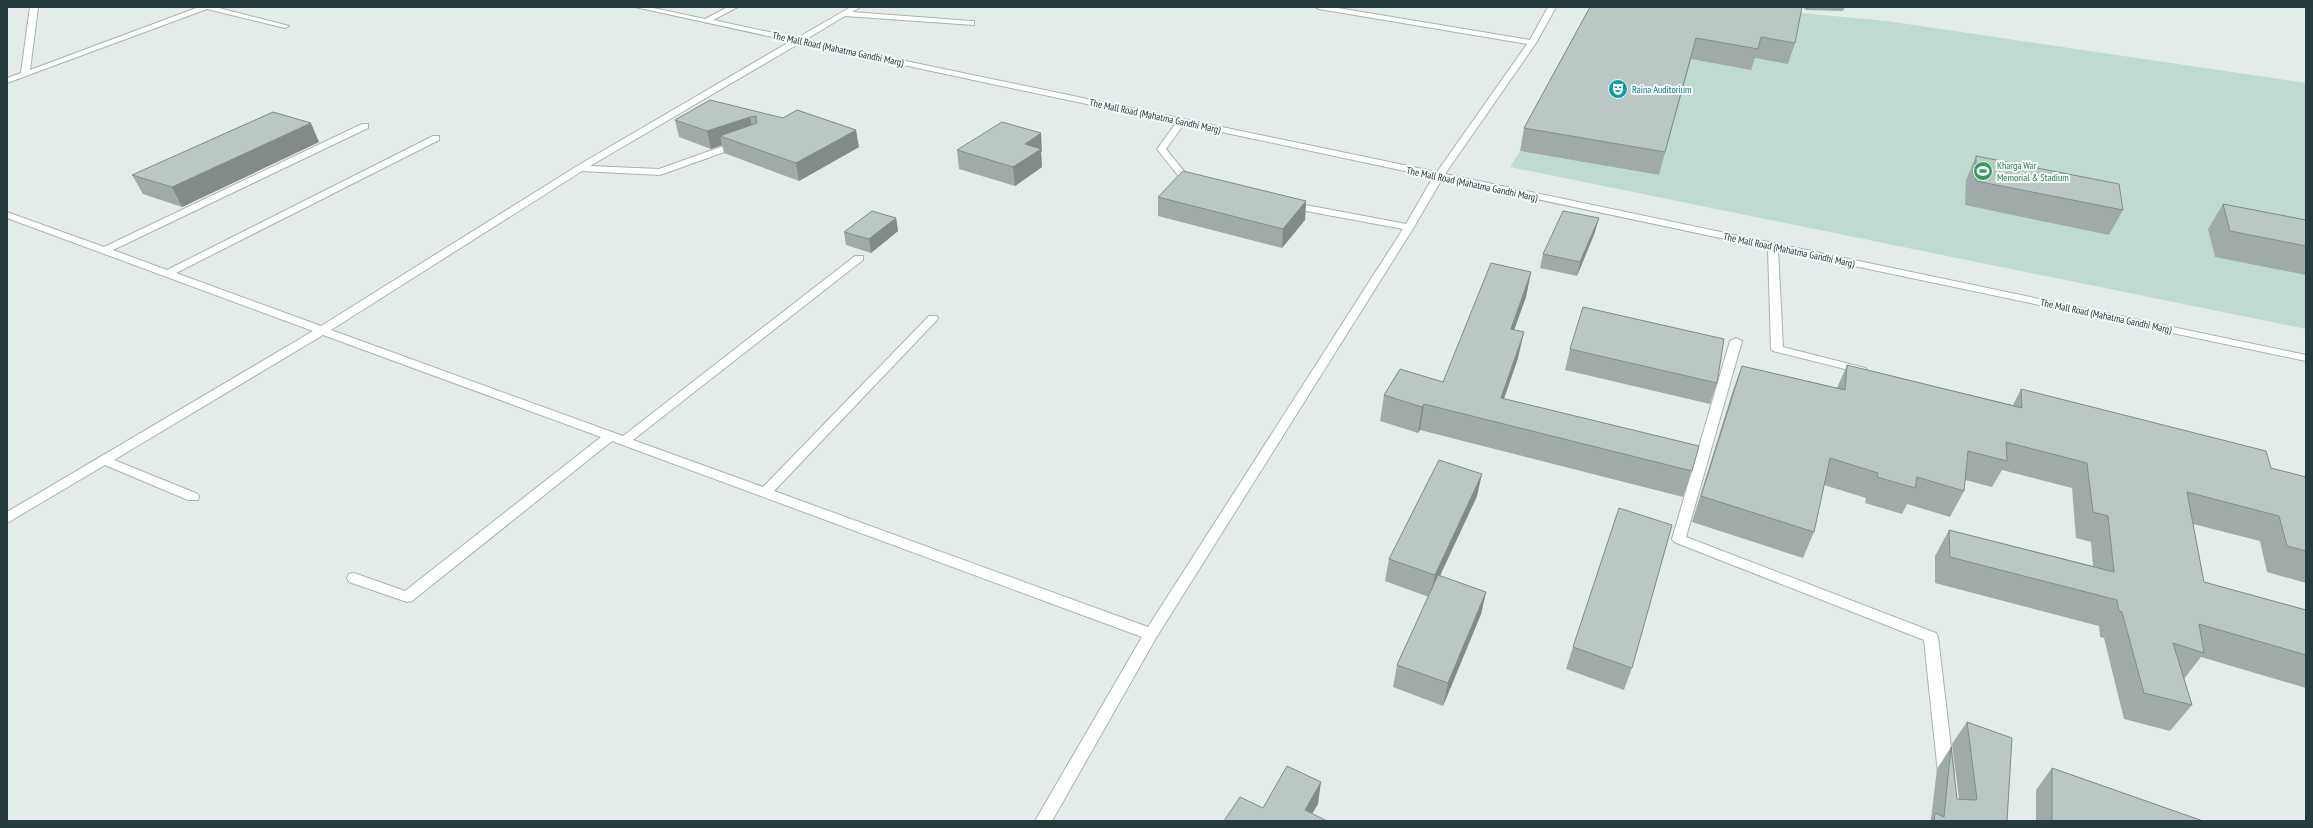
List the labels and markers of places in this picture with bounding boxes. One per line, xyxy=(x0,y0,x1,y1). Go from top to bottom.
theatre icon: Raina Auditorium xyxy=(1607,78,1629,100)
place label: Raina Auditorium xyxy=(1632,83,1692,96)
place label: Kharga War Memorial & Stadium xyxy=(1997,159,2069,184)
sports icon: Kharga War Memorial & Stadium xyxy=(1972,160,1994,182)

